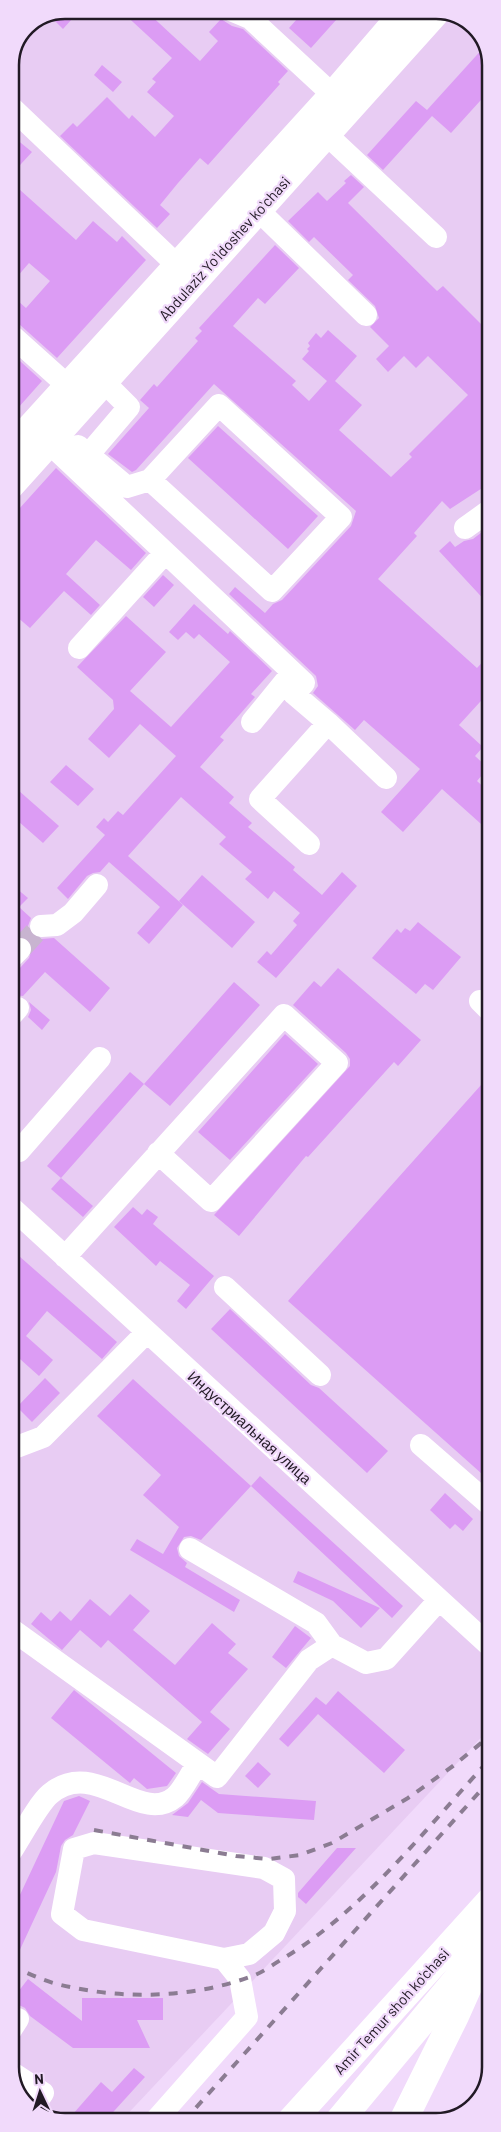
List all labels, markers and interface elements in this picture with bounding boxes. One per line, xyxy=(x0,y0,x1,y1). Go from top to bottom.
street label: Abdulaziz Yoʻldoshev koʻchasi xyxy=(155,172,293,324)
street label: Индустриальная улица xyxy=(184,1367,316,1488)
street label: Amir Temur shoh ko'chasi xyxy=(330,1944,452,2078)
north arrow xyxy=(15,2067,65,2117)
text: N xyxy=(34,2070,44,2087)

